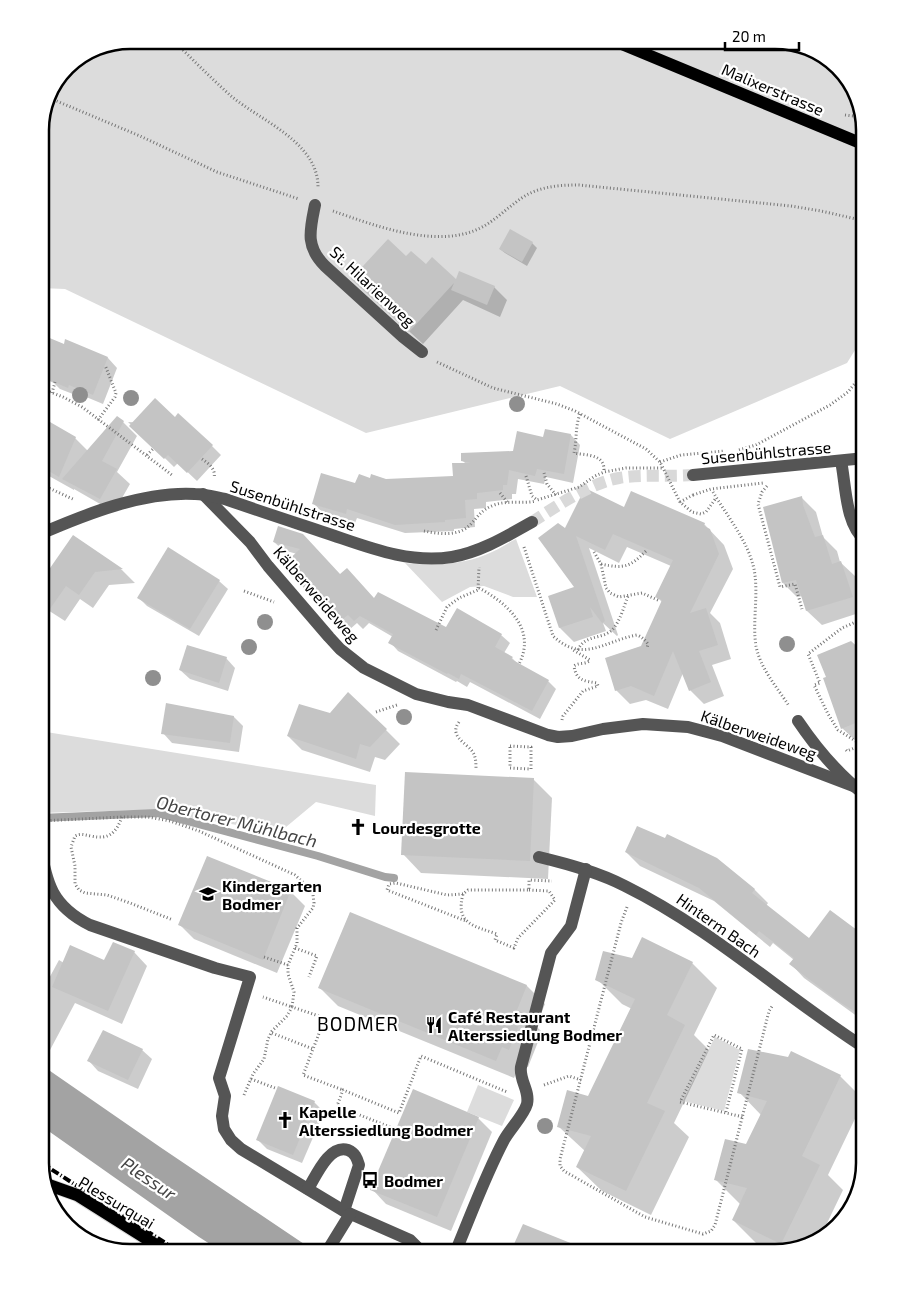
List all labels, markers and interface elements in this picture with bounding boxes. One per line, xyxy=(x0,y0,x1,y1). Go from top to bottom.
scale bar xyxy=(725,20,799,52)
text: 20 m xyxy=(732,27,766,45)
street label: Malixerstrasse xyxy=(719,59,827,119)
street label: St. Hilarienweg xyxy=(327,242,420,330)
street label: Susenbühlstrasse xyxy=(700,437,832,467)
street label: Susenbühlstrasse xyxy=(228,476,358,534)
street label: Kälberweideweg xyxy=(270,542,364,646)
street label: Kälberweideweg xyxy=(699,705,819,763)
water label: Obertorer Mühlbach xyxy=(154,790,320,852)
church icon: Lourdesgrotte xyxy=(348,817,368,837)
place label: Lourdesgrotte xyxy=(372,818,481,837)
place label: Kindergarten Bodmer xyxy=(222,876,322,913)
school or university icon: Kindergarten Bodmer xyxy=(198,884,218,904)
street label: Hinterm Bach xyxy=(673,889,765,961)
place label: Café Restaurant Alterssiedlung Bodmer xyxy=(448,1007,622,1044)
district label: BODMER xyxy=(317,1012,399,1035)
restaurant icon: Café Restaurant Alterssiedlung Bodmer xyxy=(424,1015,444,1035)
place label: Kapelle Alterssiedlung Bodmer xyxy=(299,1102,473,1139)
church icon: Kapelle Alterssiedlung Bodmer xyxy=(275,1110,295,1130)
water label: Plessur xyxy=(118,1152,181,1205)
bus stop icon: Bodmer xyxy=(360,1170,380,1190)
place label: Bodmer xyxy=(384,1171,443,1190)
street label: Plessurquai xyxy=(76,1172,158,1232)

